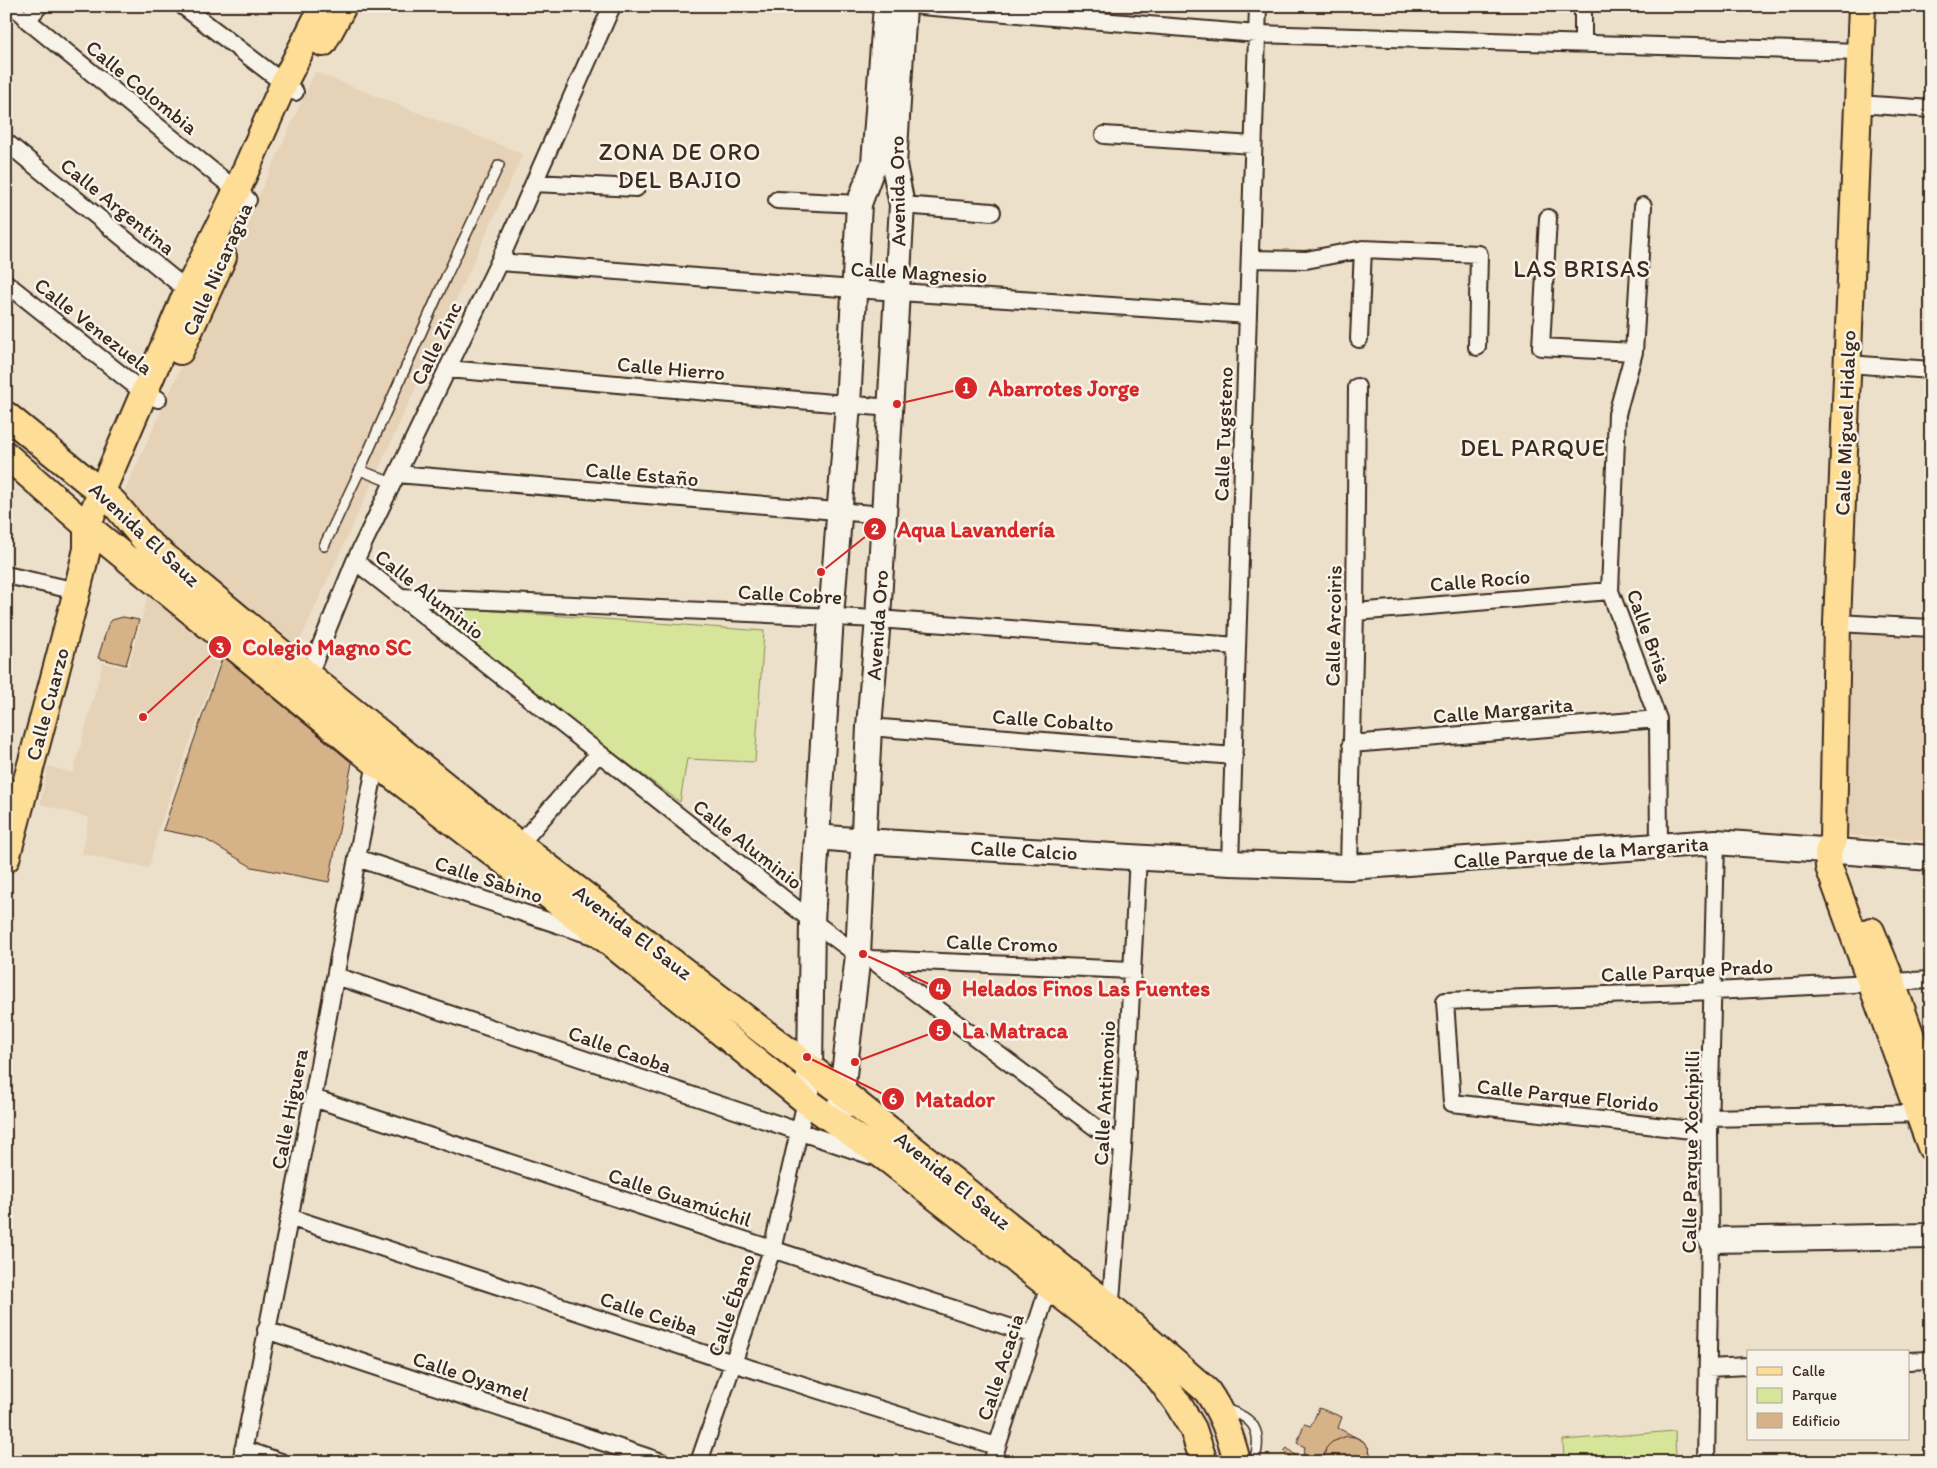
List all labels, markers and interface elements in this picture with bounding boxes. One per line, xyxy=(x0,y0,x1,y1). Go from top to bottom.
street label: Calle Colombia xyxy=(81,34,203,140)
street label: Avenida Oro xyxy=(884,135,910,247)
district label: ZONA DE ORO DEL BAJIO xyxy=(599,137,761,194)
street label: Calle Argentina xyxy=(56,152,180,260)
street label: Calle Nicaragua xyxy=(176,198,258,340)
district label: LAS BRISAS xyxy=(1513,254,1651,283)
street label: Calle Magnesio xyxy=(850,256,988,288)
street label: Calle Venezuela xyxy=(30,272,158,380)
street label: Calle Zinc xyxy=(405,297,467,389)
street label: Calle Miguel Hidalgo xyxy=(1829,330,1861,516)
street label: Calle Hierro xyxy=(616,351,726,385)
street label: Calle Tugsteno xyxy=(1208,366,1238,502)
callout: Abarrotes Jorge xyxy=(954,370,1149,407)
text: Abarrotes Jorge xyxy=(988,375,1139,402)
text: 1 xyxy=(963,379,970,397)
district label: DEL PARQUE xyxy=(1460,433,1606,462)
street label: Calle Estaño xyxy=(584,457,700,491)
street label: Avenida El Sauz xyxy=(84,476,206,592)
callout: Aqua Lavandería xyxy=(862,511,1064,548)
text: Aqua Lavandería xyxy=(896,516,1056,543)
text: 2 xyxy=(871,520,879,538)
street label: Calle Aluminio xyxy=(370,543,490,645)
street label: Calle Rocío xyxy=(1429,563,1531,597)
street label: Calle Arcoiris xyxy=(1319,565,1347,687)
street label: Avenida Oro xyxy=(861,569,893,681)
street label: Calle Cobre xyxy=(737,579,843,609)
street label: Calle Brisa xyxy=(1621,586,1679,686)
callout: Colegio Magno SC xyxy=(207,629,422,666)
text: Colegio Magno SC xyxy=(242,634,412,661)
text: 3 xyxy=(216,639,224,657)
street label: Calle Cuarzo xyxy=(20,645,74,763)
street label: Calle Margarita xyxy=(1432,691,1574,729)
street label: Calle Cobalto xyxy=(991,703,1115,737)
street label: Calle Aluminio xyxy=(688,793,808,895)
street label: Calle Parque de la Margarita xyxy=(1453,831,1709,873)
street label: Calle Calcio xyxy=(970,835,1078,865)
street label: Calle Sabino xyxy=(432,850,546,908)
street label: Avenida El Sauz xyxy=(569,879,698,985)
street label: Calle Cromo xyxy=(946,929,1058,957)
street label: Calle Parque Prado xyxy=(1600,953,1774,987)
callout: Helados Finos Las Fuentes xyxy=(927,970,1220,1007)
text: Helados Finos Las Fuentes xyxy=(962,975,1210,1002)
text: 4 xyxy=(935,980,945,998)
callout: La Matraca xyxy=(928,1012,1078,1049)
text: La Matraca xyxy=(962,1017,1068,1044)
street label: Calle Caoba xyxy=(565,1020,675,1078)
street label: Calle Antimonio xyxy=(1088,1020,1120,1166)
text: 5 xyxy=(936,1022,944,1040)
street label: Calle Higuera xyxy=(265,1046,313,1172)
street label: Calle Parque Xochipilli xyxy=(1676,1050,1704,1254)
street label: Calle Parque Florido xyxy=(1476,1073,1660,1117)
callout: Matador xyxy=(880,1080,1005,1117)
text: Matador xyxy=(915,1086,996,1113)
text: 6 xyxy=(889,1090,897,1108)
street label: Avenida El Sauz xyxy=(890,1125,1017,1235)
street label: Calle Guamúchil xyxy=(605,1162,755,1232)
street label: Calle Ébano xyxy=(702,1250,760,1360)
street label: Calle Ceiba xyxy=(597,1285,701,1341)
street label: Calle Acacia xyxy=(971,1310,1029,1424)
street label: Calle Oyamel xyxy=(410,1345,532,1407)
legend xyxy=(1747,1350,1910,1440)
text: Calle xyxy=(1792,1362,1825,1380)
text: Parque xyxy=(1792,1386,1837,1404)
text: Edificio xyxy=(1792,1412,1840,1430)

